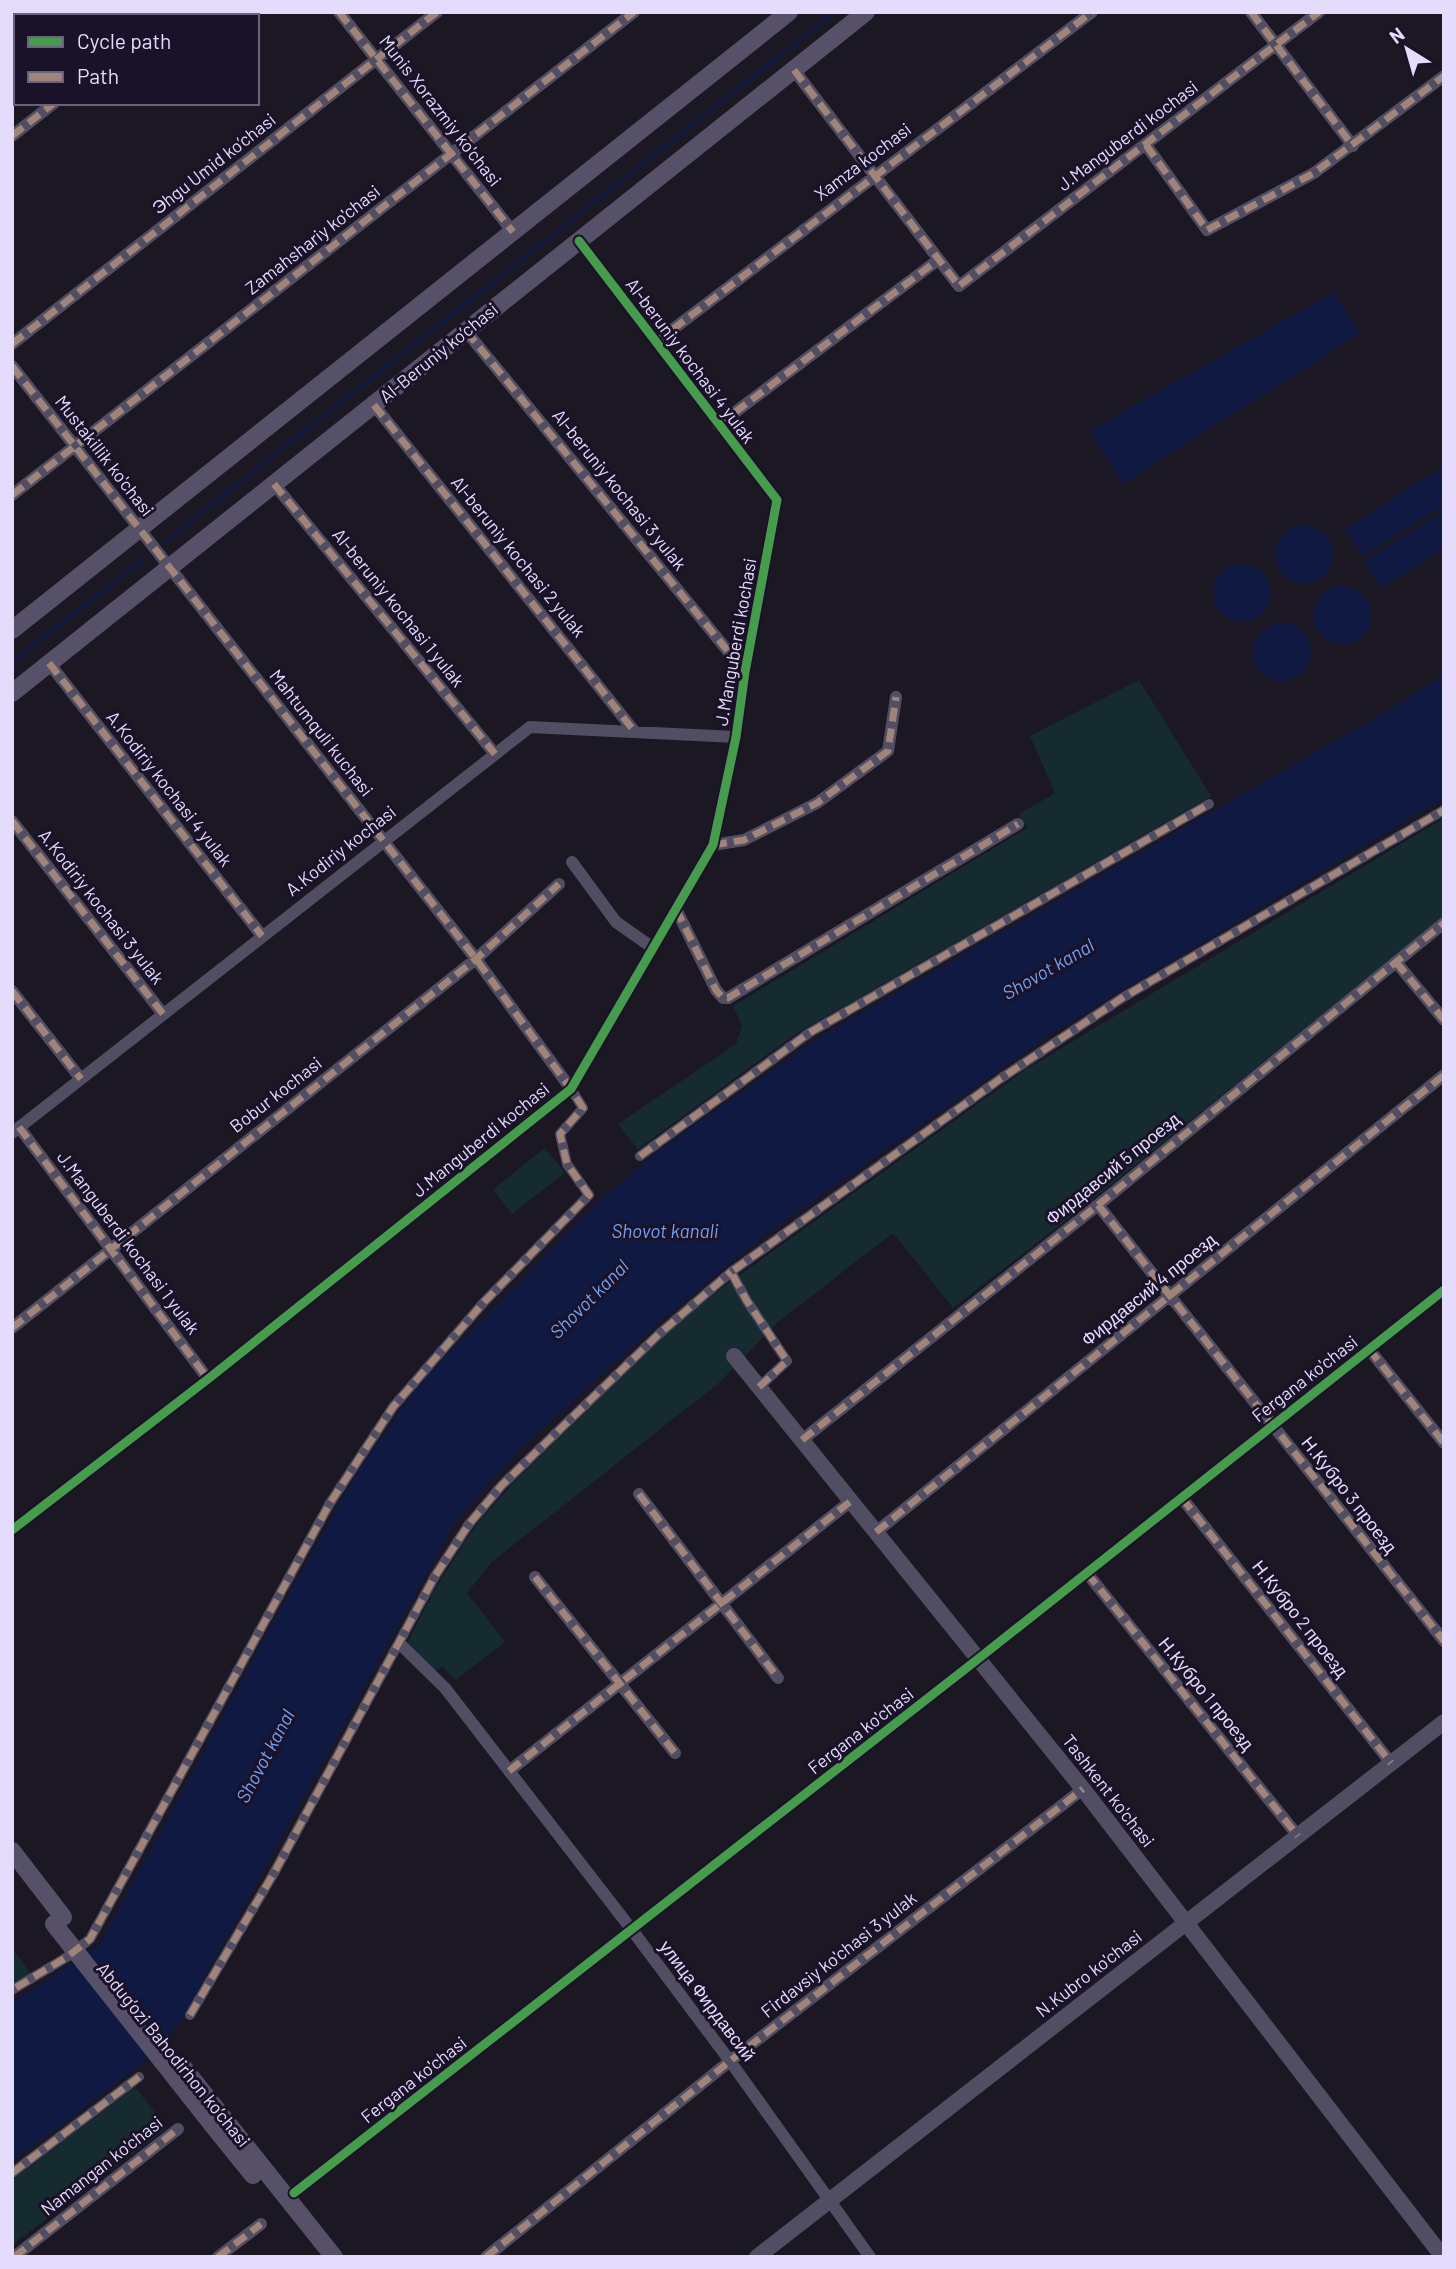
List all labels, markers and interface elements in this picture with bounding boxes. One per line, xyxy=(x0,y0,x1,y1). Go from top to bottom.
legend xyxy=(14,14,259,105)
north arrow xyxy=(1372,14,1442,84)
text: N xyxy=(1384,22,1408,48)
text: Cycle path xyxy=(77,28,171,53)
street label: Munis Xorazmiy ko'chasi xyxy=(375,31,507,190)
text: Path xyxy=(77,63,119,88)
street label: J.Manguberdi kochasi xyxy=(1053,75,1202,195)
street label: Эhgu Umid ko’chasi xyxy=(147,108,280,218)
street label: Xamza kochasi xyxy=(810,118,915,205)
street label: Zamahshariy ko'chasi xyxy=(241,180,384,299)
street label: Al-beruniy kochasi 4 yulak xyxy=(621,273,760,447)
street label: Al-Beruniy ko’chasi xyxy=(375,298,502,407)
street label: Mustakillik ko'chasi xyxy=(51,391,159,520)
street label: Al-beruniy kochasi 3 yulak xyxy=(548,404,691,574)
street label: Al-beruniy kochasi 2 yulak xyxy=(447,471,591,641)
street label: Al-beruniy kochasi 1 yulak xyxy=(328,524,470,691)
street label: J.Manguberdi kochasi xyxy=(709,556,761,727)
street label: Mahtumquli kuchasi xyxy=(265,665,378,800)
street label: A.Kodiriy kochasi 4 yulak xyxy=(102,706,237,871)
street label: A.Kodiriy kochasi xyxy=(281,800,400,900)
street label: A.Kodiriy kochasi 3 yulak xyxy=(34,824,169,988)
water label: Shovot kanal xyxy=(998,933,1098,1004)
street label: Bobur kochasi xyxy=(225,1051,326,1137)
street label: J.Manguberdi kochasi xyxy=(407,1077,553,1201)
street label: Фирдавсий 5 проезд xyxy=(1041,1107,1184,1229)
street label: J.Manguberdi kochasi 1 yulak xyxy=(53,1146,205,1338)
water label: Shovot kanali xyxy=(612,1219,719,1242)
street label: Фирдавсий 4 проезд xyxy=(1076,1228,1221,1350)
water label: Shovot kanal xyxy=(544,1254,633,1343)
street label: Fergana ko'chasi xyxy=(1247,1330,1362,1426)
street label: Н.Кубро 3 проезд xyxy=(1297,1432,1403,1558)
street label: Н.Кубро 2 проезд xyxy=(1248,1555,1354,1682)
street label: Н.Кубро 1 проезд xyxy=(1154,1632,1259,1755)
street label: Fergana ko'chasi xyxy=(803,1682,918,1778)
water label: Shovot kanal xyxy=(230,1705,299,1806)
street label: Tashkent ko'chasi xyxy=(1058,1730,1160,1851)
street label: Firdavsiy ko'chasi 3 yulak xyxy=(756,1887,921,2022)
street label: N.Kubro ko'chasi xyxy=(1031,1925,1146,2022)
street label: улица Фирдавсий xyxy=(655,1936,760,2065)
street label: Abdug’ozi Bahodirhon ko’chasi xyxy=(92,1958,255,2151)
street label: Fergana ko'chasi xyxy=(356,2031,471,2127)
street label: Namangan ko'chasi xyxy=(36,2111,167,2220)

